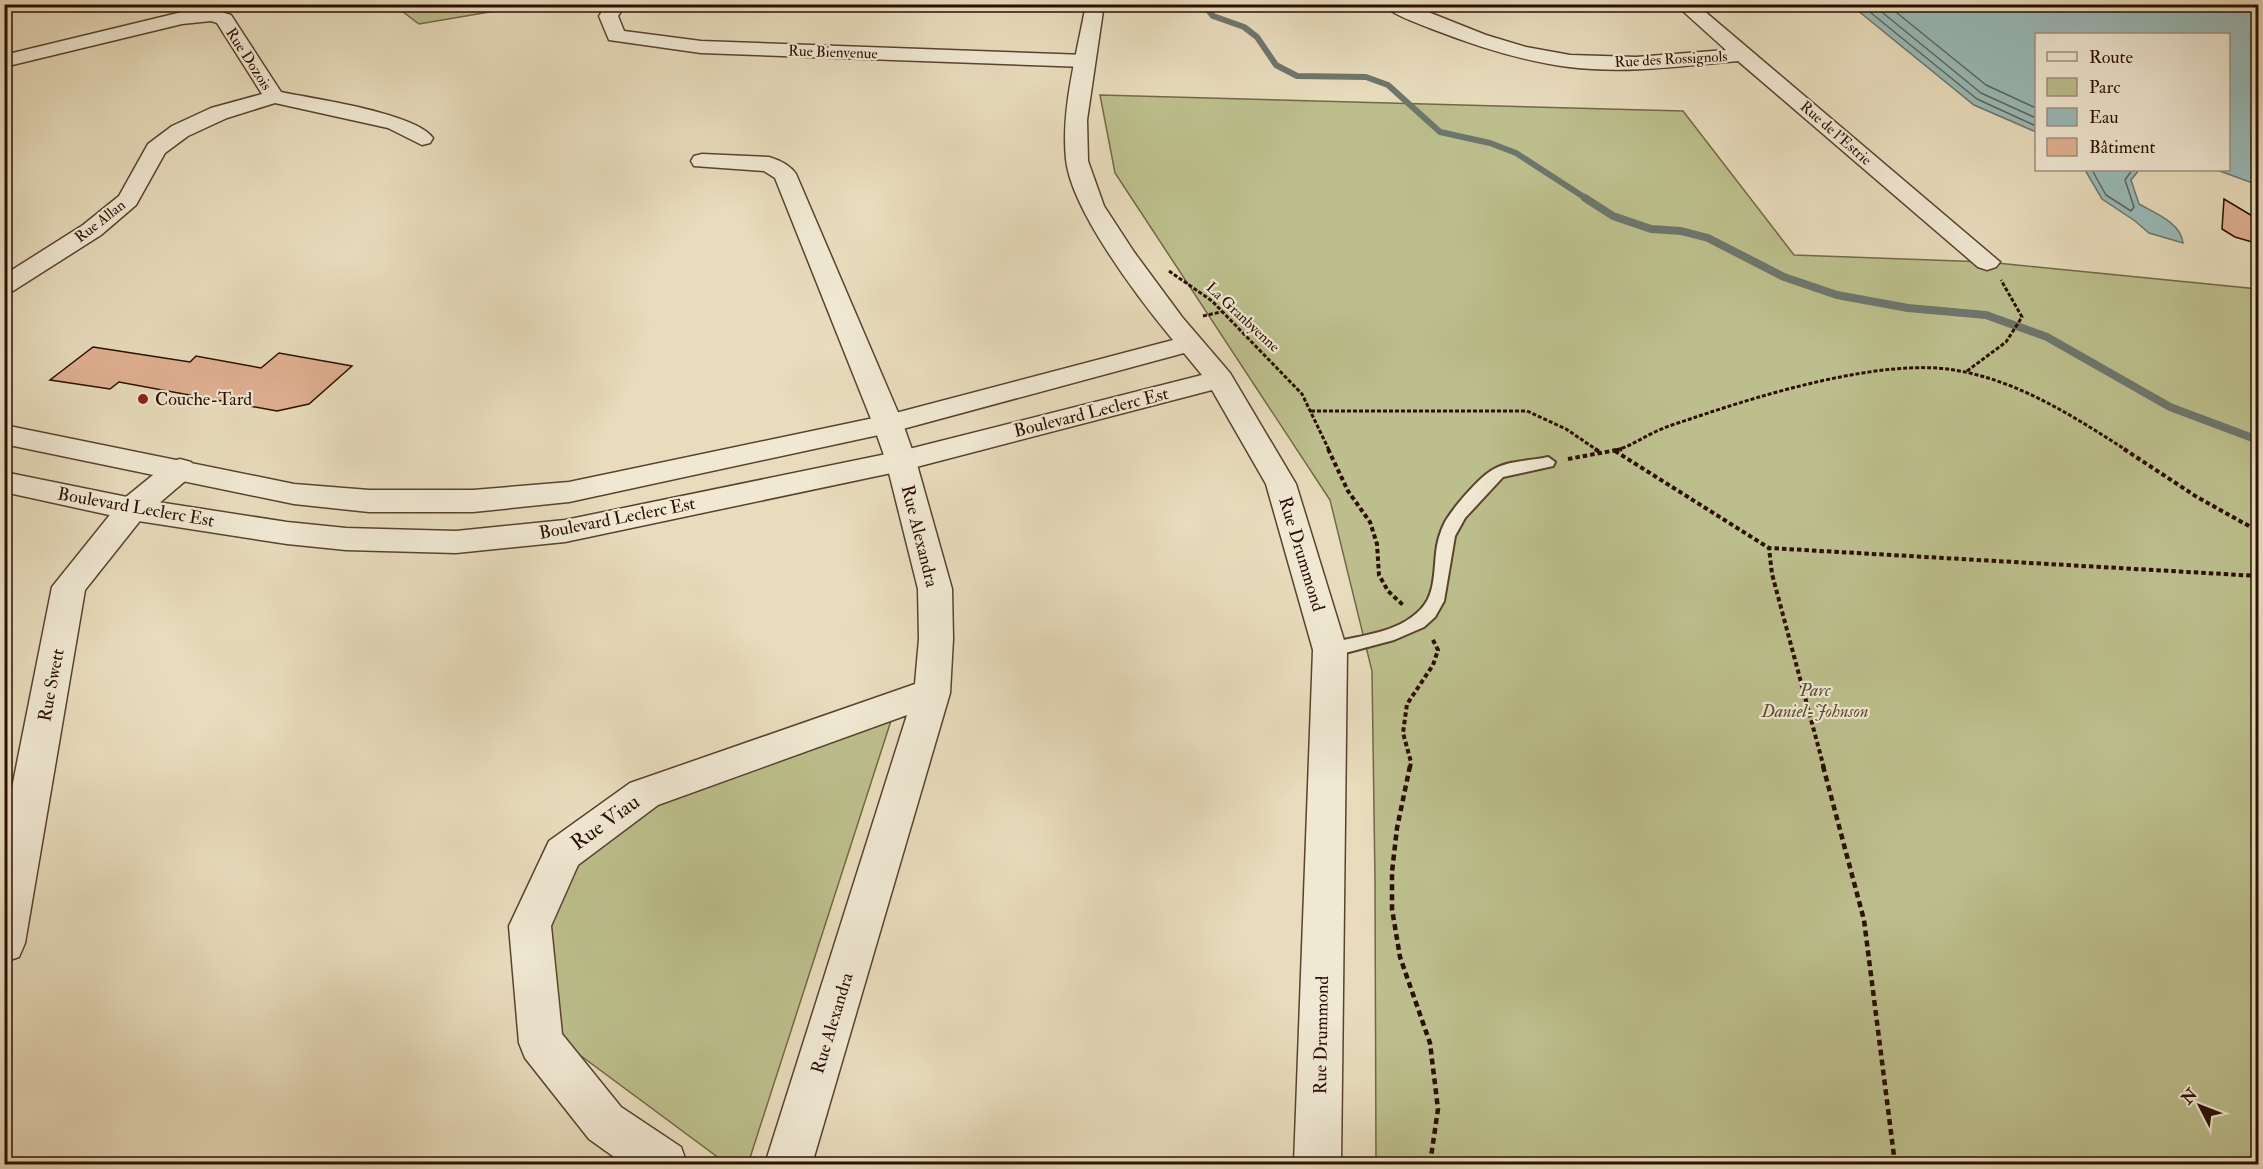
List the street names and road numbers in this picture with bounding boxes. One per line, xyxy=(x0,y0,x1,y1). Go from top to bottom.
street label: Rue Dozois xyxy=(221,24,276,94)
street label: Rue Bienvenue xyxy=(788,41,878,64)
street label: Rue des Rossignols xyxy=(1614,47,1728,72)
street label: Rue de l'Estrie xyxy=(1796,97,1875,170)
street label: Rue Allan xyxy=(71,196,130,247)
street label: La Granbyenne xyxy=(1202,278,1284,356)
street label: Boulevard Leclerc Est xyxy=(1011,382,1171,443)
street label: Boulevard Leclerc Est xyxy=(56,482,216,533)
street label: Rue Alexandra xyxy=(896,483,943,590)
street label: Boulevard Leclerc Est xyxy=(537,492,697,545)
street label: Rue Drummond xyxy=(1273,494,1330,614)
street label: Rue Swett xyxy=(33,647,70,723)
street label: Rue Viau xyxy=(566,788,645,856)
street label: Rue Alexandra xyxy=(806,969,859,1076)
street label: Rue Drummond xyxy=(1309,975,1334,1095)

